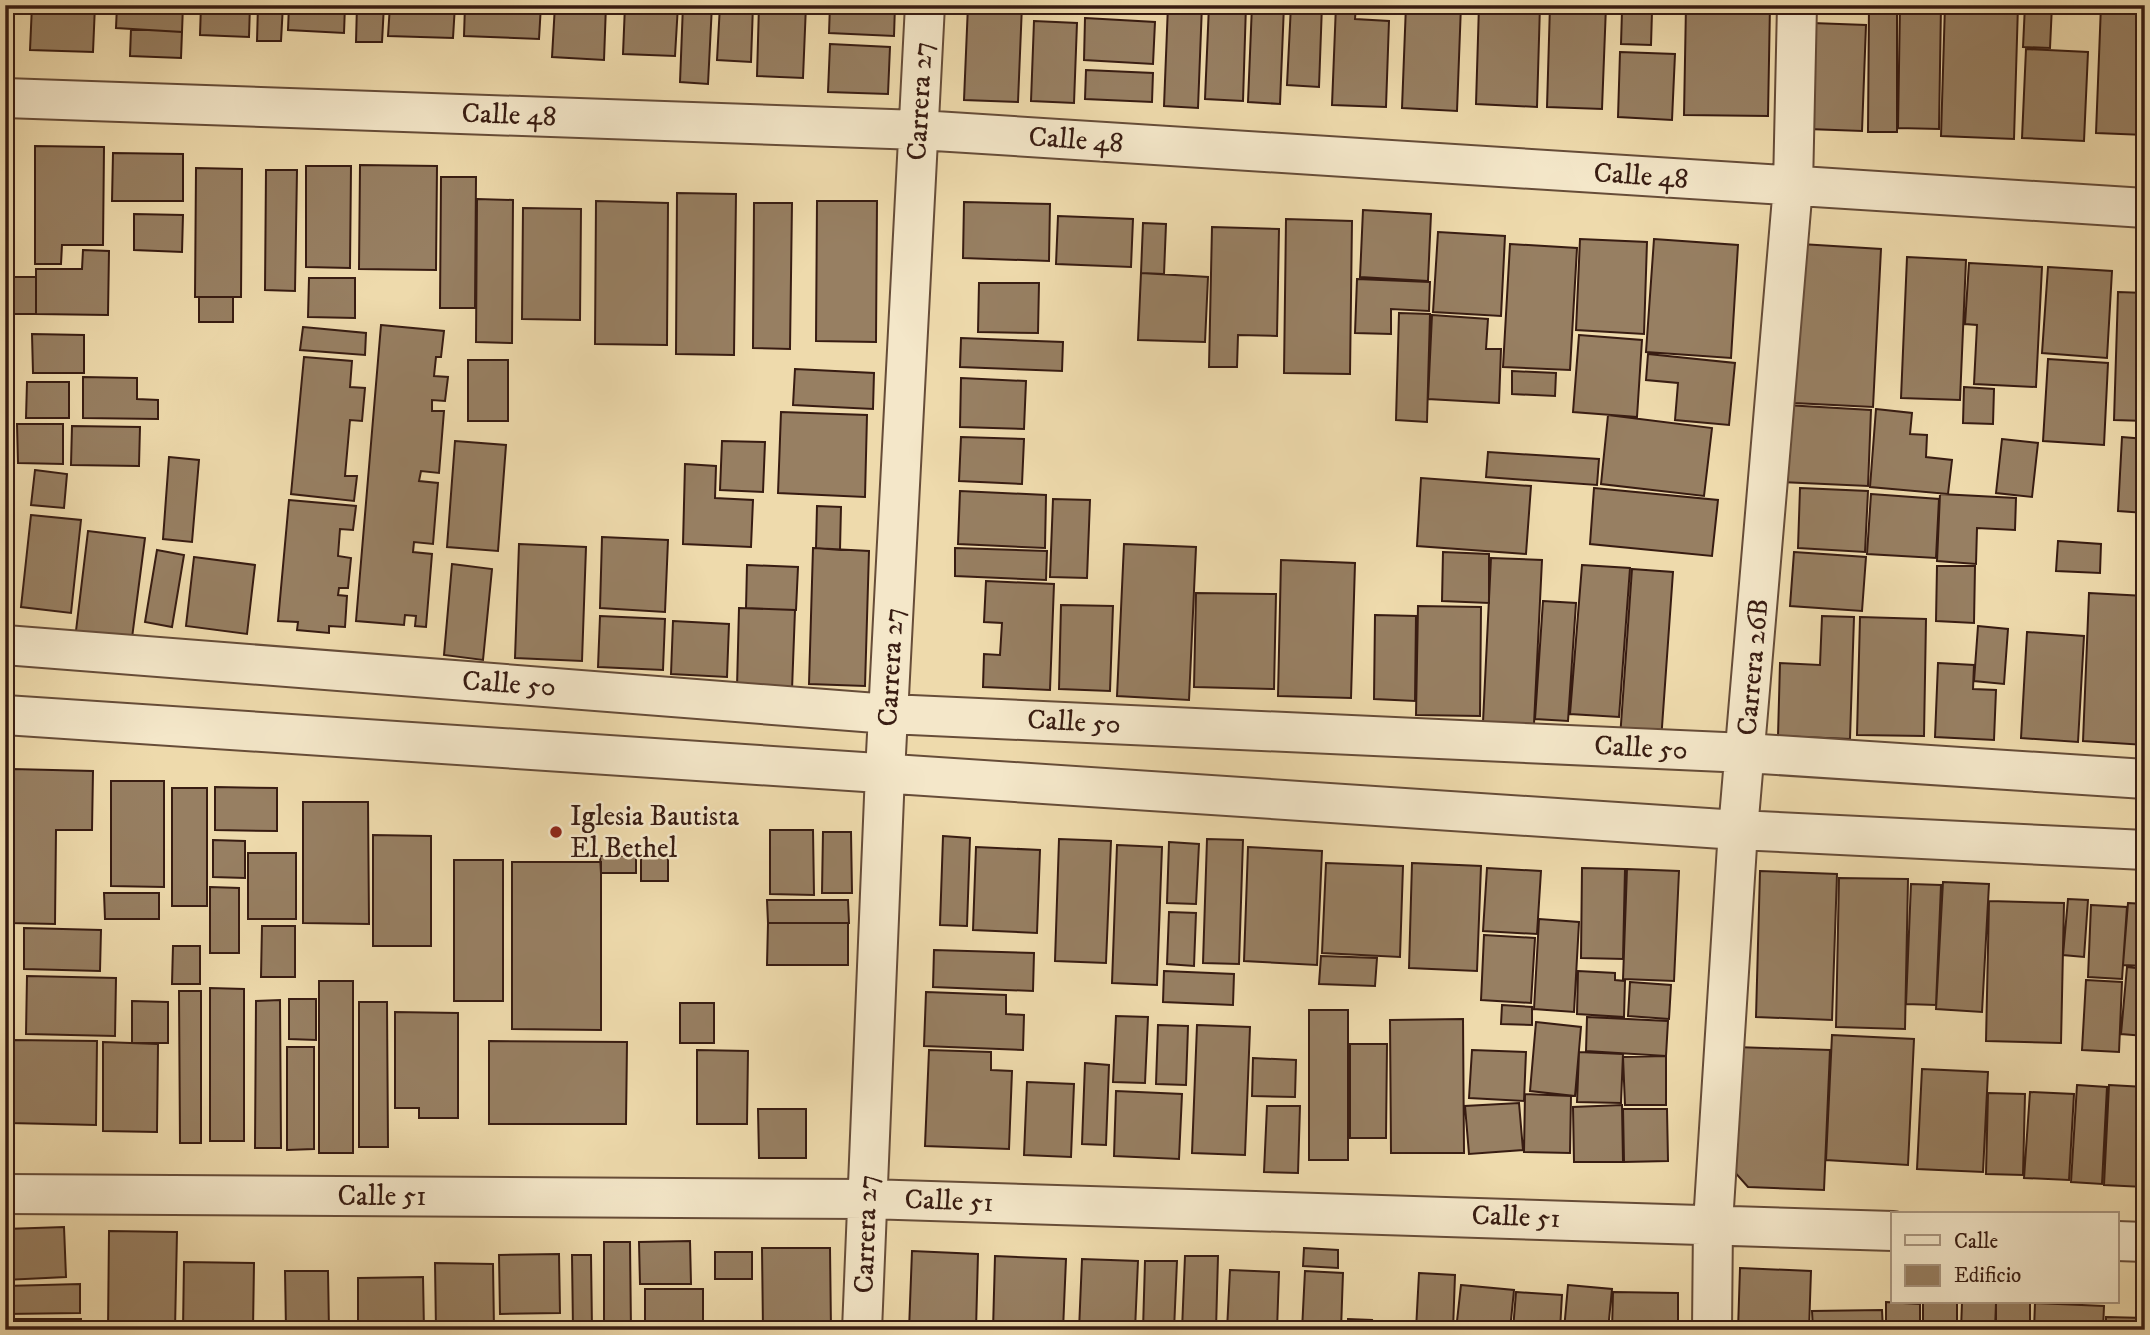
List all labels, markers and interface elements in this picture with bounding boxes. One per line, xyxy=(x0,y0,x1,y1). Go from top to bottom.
street label: Carrera 27 xyxy=(899,41,941,161)
street label: Calle 48 xyxy=(461,96,557,134)
street label: Calle 48 xyxy=(1027,119,1125,161)
street label: Calle 48 xyxy=(1592,155,1690,197)
street label: Carrera 26B xyxy=(1730,597,1776,737)
street label: Carrera 27 xyxy=(870,607,912,727)
street label: Calle 50 xyxy=(461,663,557,705)
street label: Calle 50 xyxy=(1026,702,1122,742)
street label: Calle 50 xyxy=(1593,728,1689,768)
place label: Iglesia Bautista El Bethel xyxy=(570,799,739,866)
marker: Iglesia Bautista El Bethel xyxy=(548,824,564,840)
street label: Carrera 27 xyxy=(846,1174,886,1294)
street label: Calle 51 xyxy=(337,1179,427,1214)
street label: Calle 51 xyxy=(904,1182,994,1220)
street label: Calle 51 xyxy=(1471,1198,1561,1236)
legend xyxy=(1891,1212,2118,1304)
text: Calle xyxy=(1954,1229,1998,1255)
text: Edificio xyxy=(1954,1263,2021,1289)

